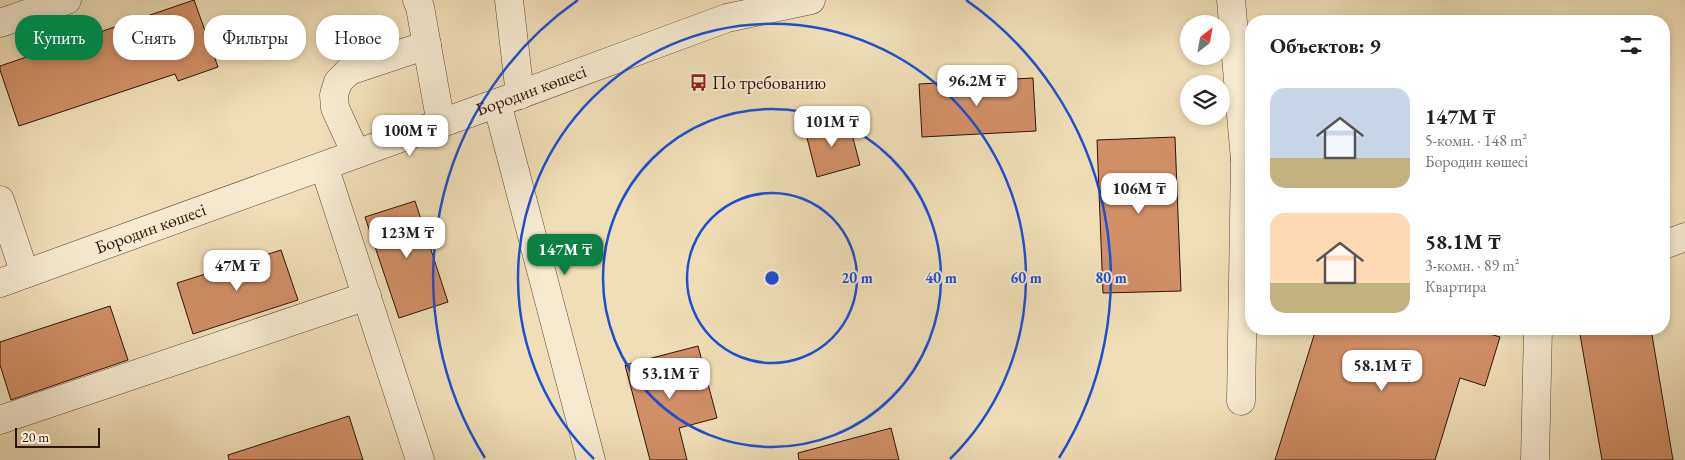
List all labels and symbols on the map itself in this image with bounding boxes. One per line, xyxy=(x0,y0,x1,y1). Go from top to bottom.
north arrow xyxy=(1180,15,1230,65)
street label: Бородин көшесі xyxy=(472,59,590,121)
pin: 96.2M ₸ xyxy=(931,64,1023,107)
place label: По требованию xyxy=(712,71,826,94)
bus stop icon: По требованию xyxy=(688,73,708,93)
pin: 101M ₸ xyxy=(791,106,873,148)
pin: 100M ₸ xyxy=(369,114,451,157)
pin: 106M ₸ xyxy=(1098,172,1180,215)
street label: Бородин көшесі xyxy=(92,197,209,259)
pin: 123M ₸ xyxy=(366,216,448,259)
pin: 147M ₸ xyxy=(524,234,606,276)
pin: 47M ₸ xyxy=(202,250,272,292)
text: 20 m xyxy=(841,268,873,287)
text: 40 m xyxy=(925,268,957,287)
text: 60 m xyxy=(1010,268,1042,287)
text: 80 m xyxy=(1095,268,1127,287)
centre of rings xyxy=(763,269,781,287)
pin: 58.1M ₸ xyxy=(1336,350,1428,392)
pin: 53.1M ₸ xyxy=(624,358,716,400)
scale bar xyxy=(15,425,100,448)

